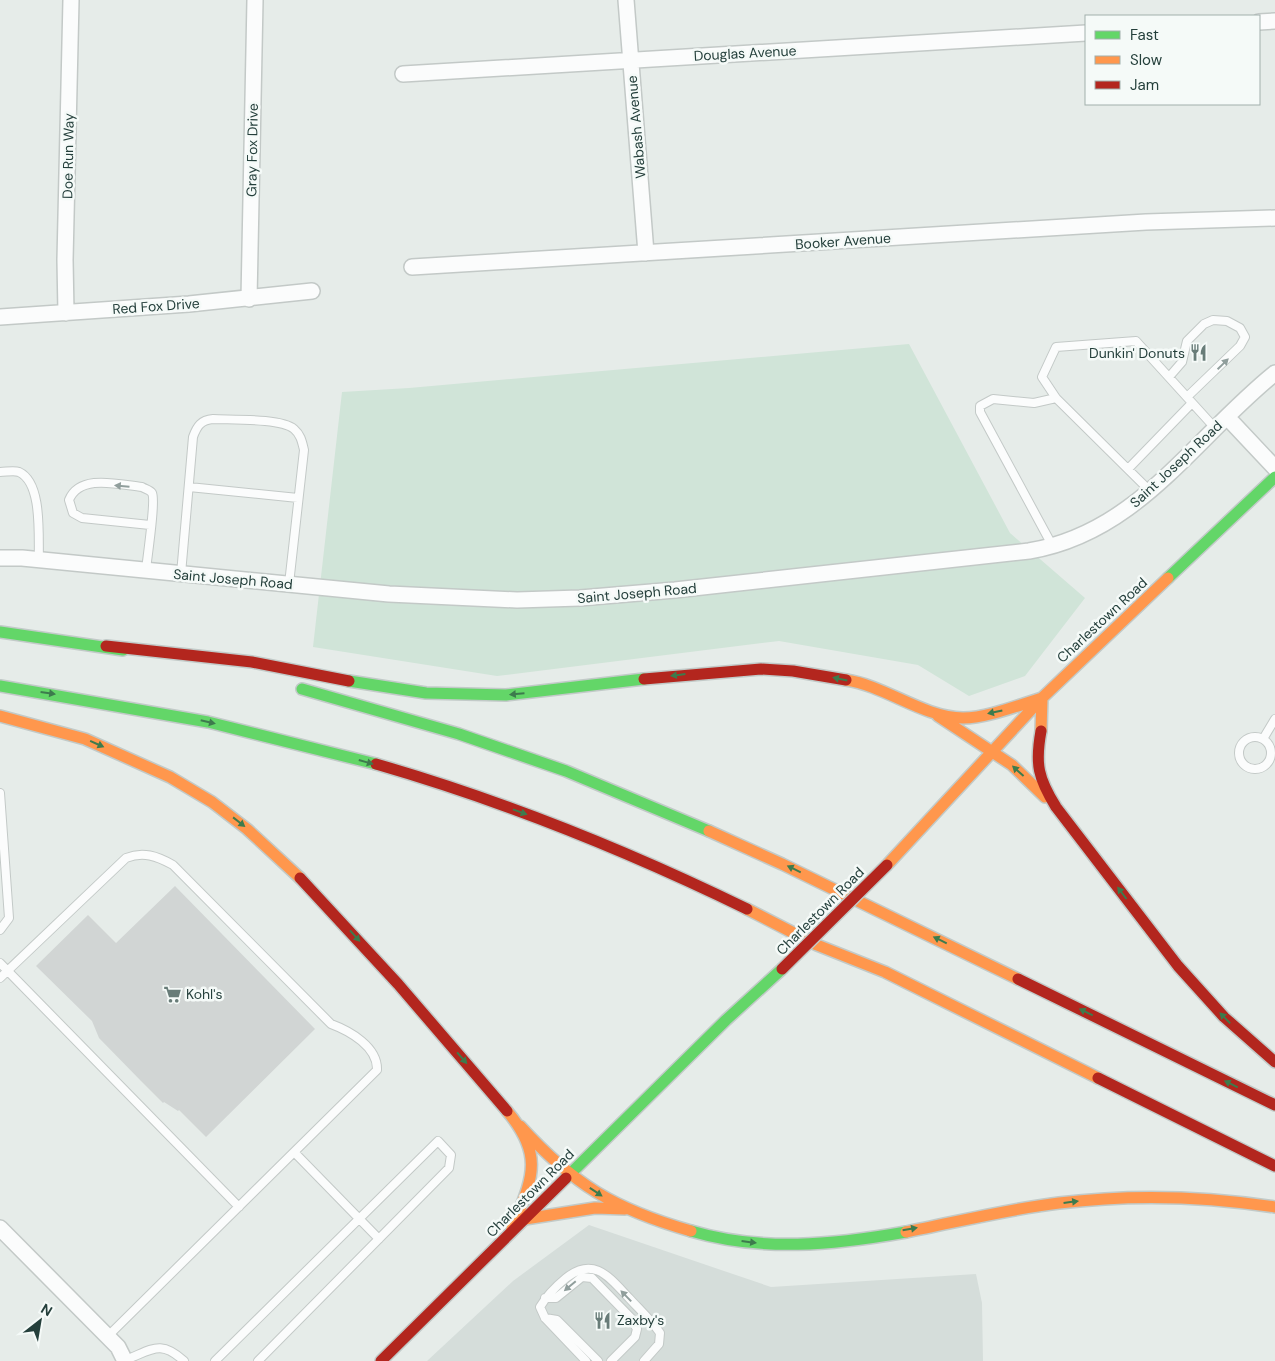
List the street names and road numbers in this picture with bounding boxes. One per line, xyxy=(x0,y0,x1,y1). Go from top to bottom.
street label: Douglas Avenue xyxy=(693,41,797,65)
street label: Wabash Avenue xyxy=(623,75,649,179)
street label: Gray Fox Drive xyxy=(242,103,262,197)
street label: Doe Run Way xyxy=(58,113,78,199)
street label: Booker Avenue xyxy=(794,229,892,253)
street label: Red Fox Drive xyxy=(112,294,200,318)
street label: Saint Joseph Road xyxy=(1126,417,1226,511)
street label: Saint Joseph Road xyxy=(173,565,293,593)
street label: Charlestown Road xyxy=(1053,574,1151,666)
street label: Saint Joseph Road xyxy=(577,579,697,607)
street label: Charlestown Road xyxy=(772,863,868,959)
street label: Charlestown Road xyxy=(482,1145,578,1241)

